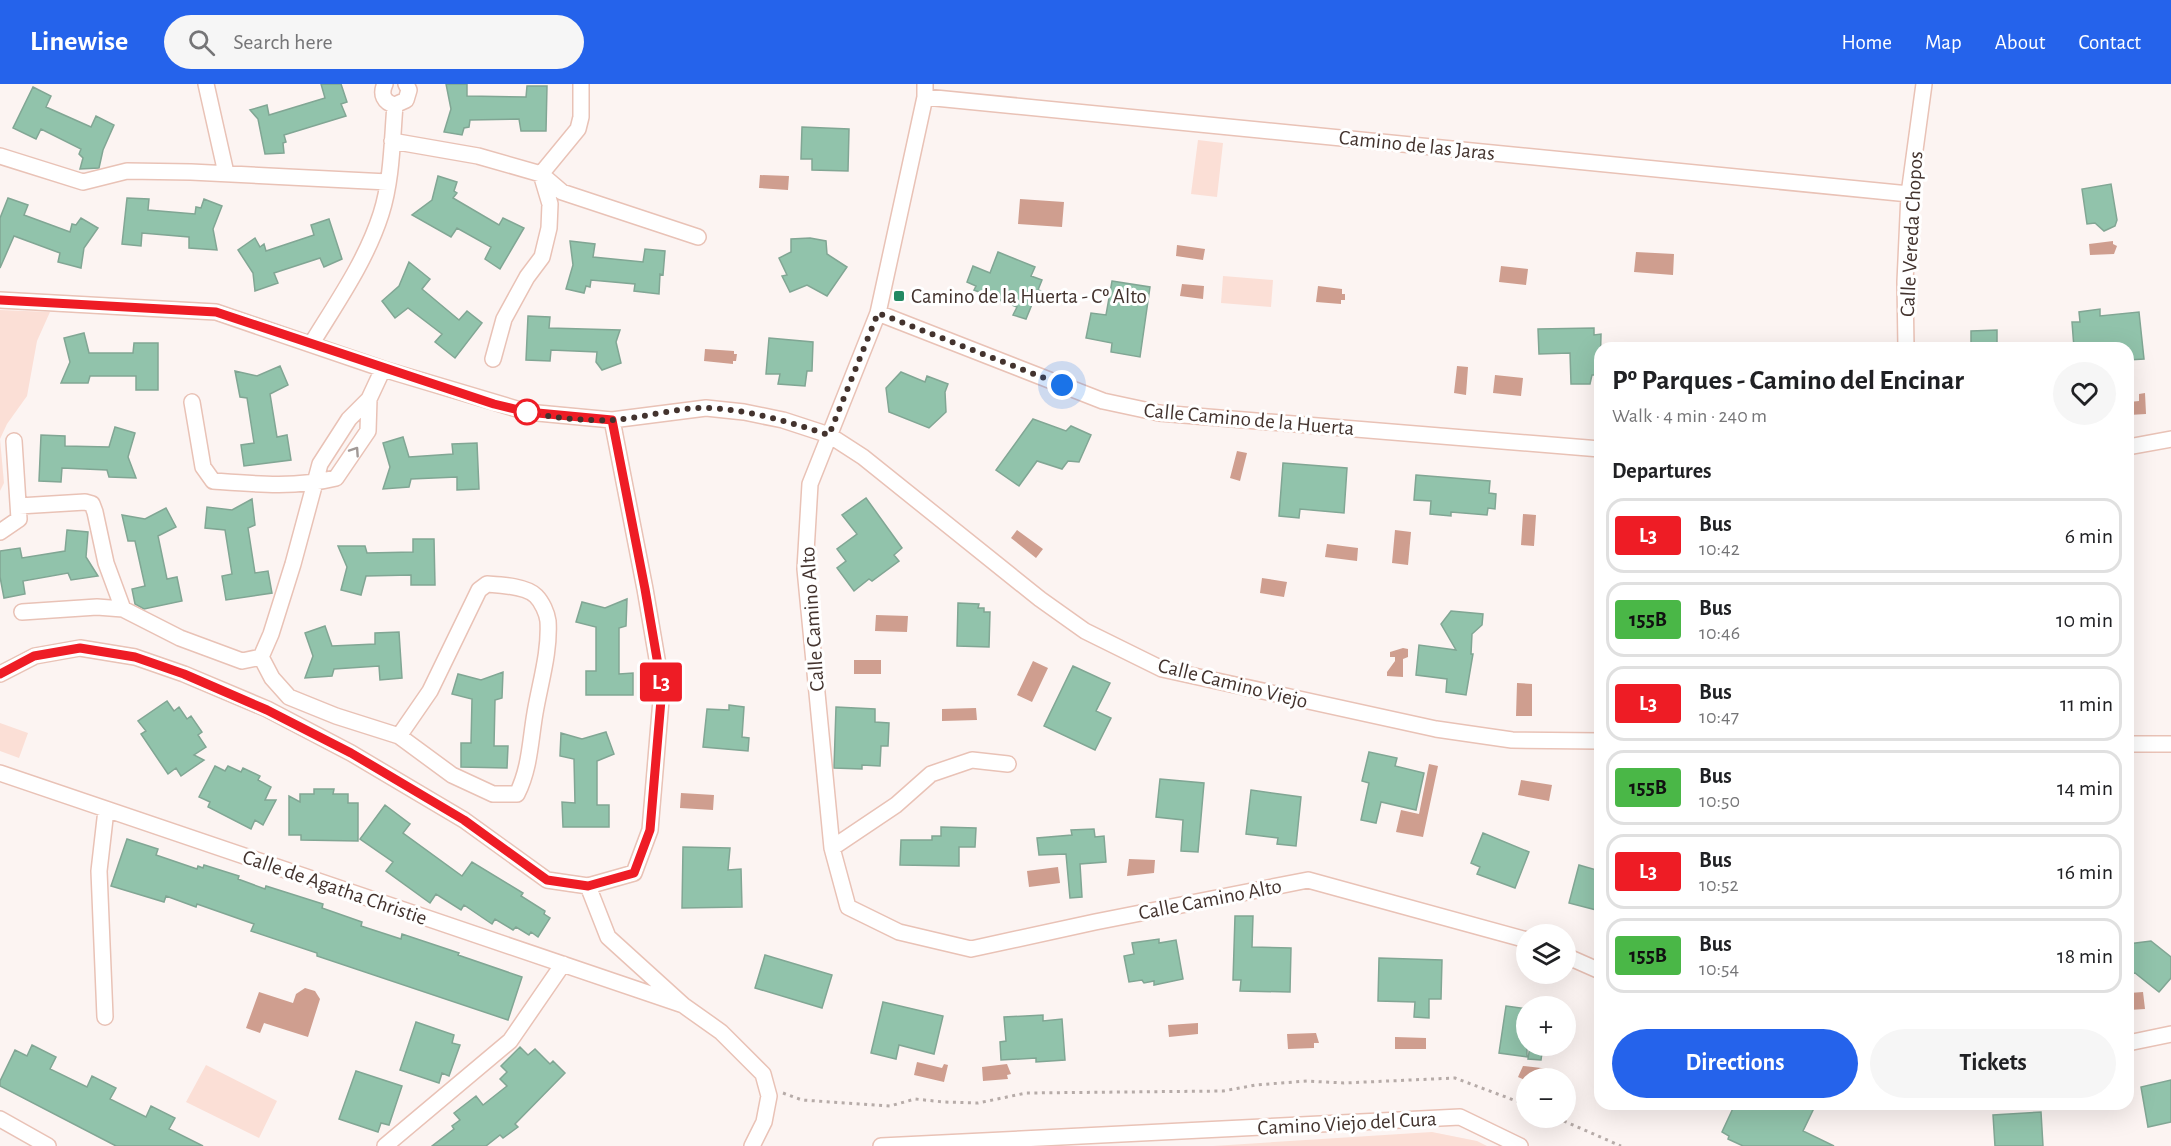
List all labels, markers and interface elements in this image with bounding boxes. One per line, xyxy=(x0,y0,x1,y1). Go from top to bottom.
search box xyxy=(164,15,584,69)
icon: search xyxy=(185,26,218,59)
text: Linewise xyxy=(30,28,128,56)
text: Search here xyxy=(233,31,333,53)
text: Home xyxy=(1841,32,1892,53)
text: Map xyxy=(1925,32,1962,53)
text: About xyxy=(1995,32,2045,53)
text: Contact xyxy=(2078,32,2141,53)
street label: Camino de las Jaras xyxy=(1338,127,1496,164)
street label: Calle Vereda Chopos xyxy=(1897,151,1926,318)
place label: Camino de la Huerta - Cº Alto xyxy=(911,286,1147,307)
marker: Camino de la Huerta - Cº Alto xyxy=(892,289,906,303)
button: heart xyxy=(2053,362,2116,425)
text: Pº Parques - Camino del Encinar xyxy=(1612,367,1964,395)
your location xyxy=(1047,370,1077,400)
unlabelled marker xyxy=(514,399,540,425)
street label: Calle Camino de la Huerta xyxy=(1143,400,1355,439)
text: Walk · 4 min · 240 m xyxy=(1612,406,1767,426)
one-way arrow xyxy=(348,446,359,457)
text: Departures xyxy=(1612,460,1712,482)
text: Bus xyxy=(1699,513,1732,535)
text: L3 xyxy=(1639,525,1657,546)
text: 6 min xyxy=(2065,525,2113,547)
text: 10:42 xyxy=(1699,539,1740,559)
street label: Calle Camino Alto xyxy=(797,546,828,692)
text: Bus xyxy=(1699,597,1732,619)
text: 155B xyxy=(1629,609,1667,630)
text: 10 min xyxy=(2056,609,2113,631)
text: 10:46 xyxy=(1699,623,1740,643)
street label: Calle Camino Viejo xyxy=(1156,655,1310,712)
line badge: L3 xyxy=(634,662,688,702)
text: L3 xyxy=(652,672,670,693)
text: Bus xyxy=(1699,681,1732,703)
text: L3 xyxy=(1639,693,1657,714)
text: 11 min xyxy=(2060,693,2113,715)
text: 10:47 xyxy=(1699,707,1739,727)
text: Bus xyxy=(1699,765,1732,787)
text: 155B xyxy=(1629,777,1667,798)
text: 14 min xyxy=(2057,777,2113,799)
text: 10:50 xyxy=(1699,791,1740,811)
street label: Calle de Agatha Christie xyxy=(240,846,430,929)
text: Bus xyxy=(1699,849,1732,871)
text: L3 xyxy=(1639,861,1657,882)
text: 16 min xyxy=(2057,861,2113,883)
street label: Calle Camino Alto xyxy=(1137,875,1283,924)
text: 10:52 xyxy=(1699,875,1738,895)
map controls xyxy=(1516,924,1576,1128)
button: layers xyxy=(1516,924,1576,984)
text: Bus xyxy=(1699,933,1732,955)
text: 155B xyxy=(1629,945,1667,966)
text: 18 min xyxy=(2057,945,2113,967)
text: 10:54 xyxy=(1699,959,1739,979)
button: + xyxy=(1516,996,1576,1056)
button: Directions xyxy=(1612,1029,1858,1098)
button: Tickets xyxy=(1870,1029,2116,1098)
button: − xyxy=(1516,1068,1576,1128)
street label: Camino Viejo del Cura xyxy=(1257,1108,1437,1139)

